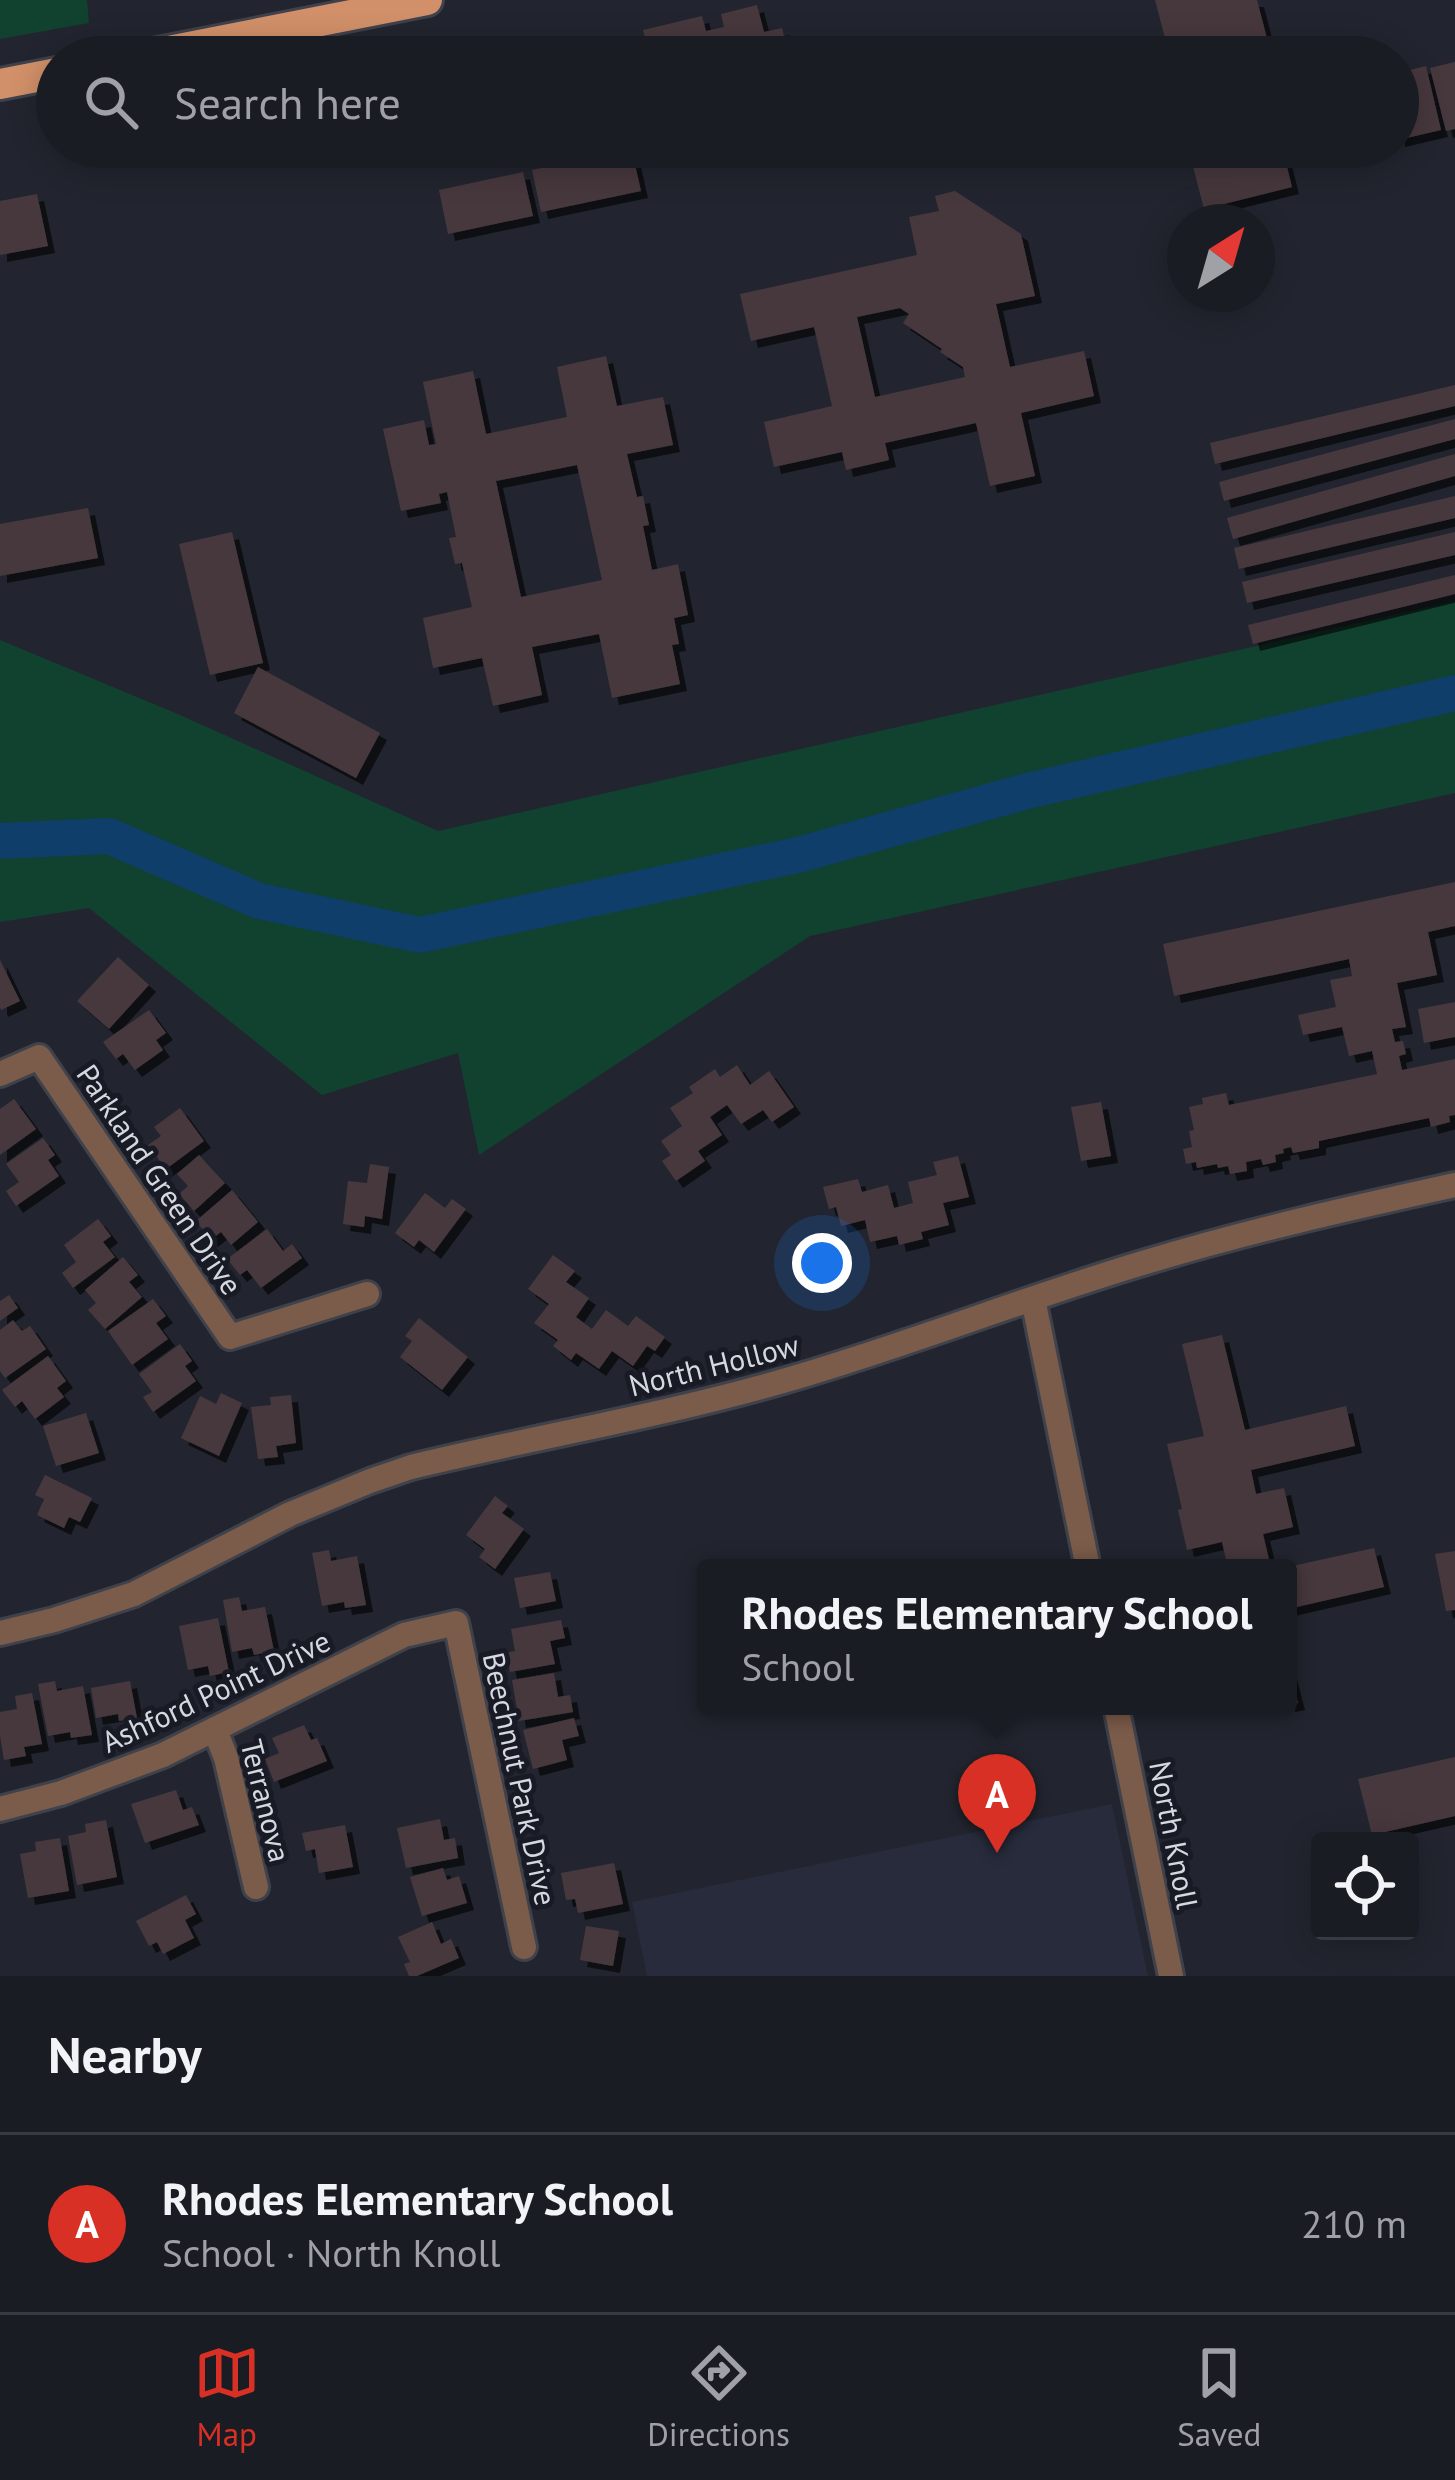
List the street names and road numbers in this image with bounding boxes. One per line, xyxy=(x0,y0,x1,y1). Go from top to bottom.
street label: Parkland Green Drive xyxy=(69,1056,252,1302)
street label: North Hollow xyxy=(625,1325,803,1404)
street label: Ashford Point Drive xyxy=(95,1621,336,1761)
street label: Beechnut Park Drive xyxy=(475,1649,566,1909)
street label: Terranova xyxy=(232,1735,300,1866)
street label: North Knoll xyxy=(1141,1758,1208,1912)

